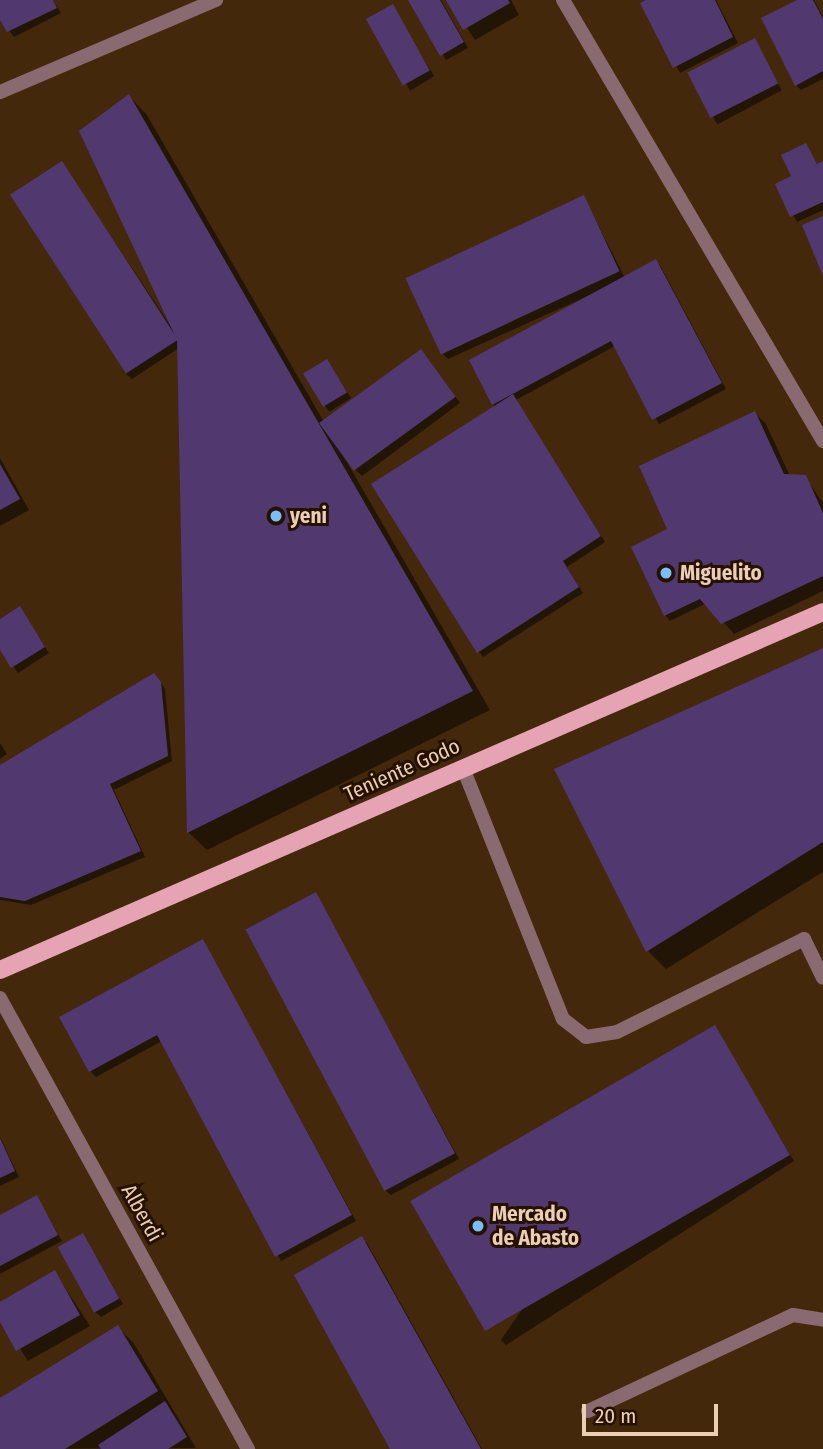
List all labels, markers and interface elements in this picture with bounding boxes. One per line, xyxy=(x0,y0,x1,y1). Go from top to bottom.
place label: yeni xyxy=(290,503,327,529)
marker: yeni xyxy=(268,508,284,524)
place label: Miguelito xyxy=(680,560,762,586)
marker: Miguelito xyxy=(658,565,674,581)
street label: Teniente Godo xyxy=(340,733,464,807)
street label: Alberdi xyxy=(116,1180,168,1246)
place label: Mercado de Abasto xyxy=(492,1201,579,1251)
marker: Mercado de Abasto xyxy=(470,1218,486,1234)
scale bar xyxy=(585,1390,722,1434)
text: 20 m xyxy=(595,1403,636,1429)

